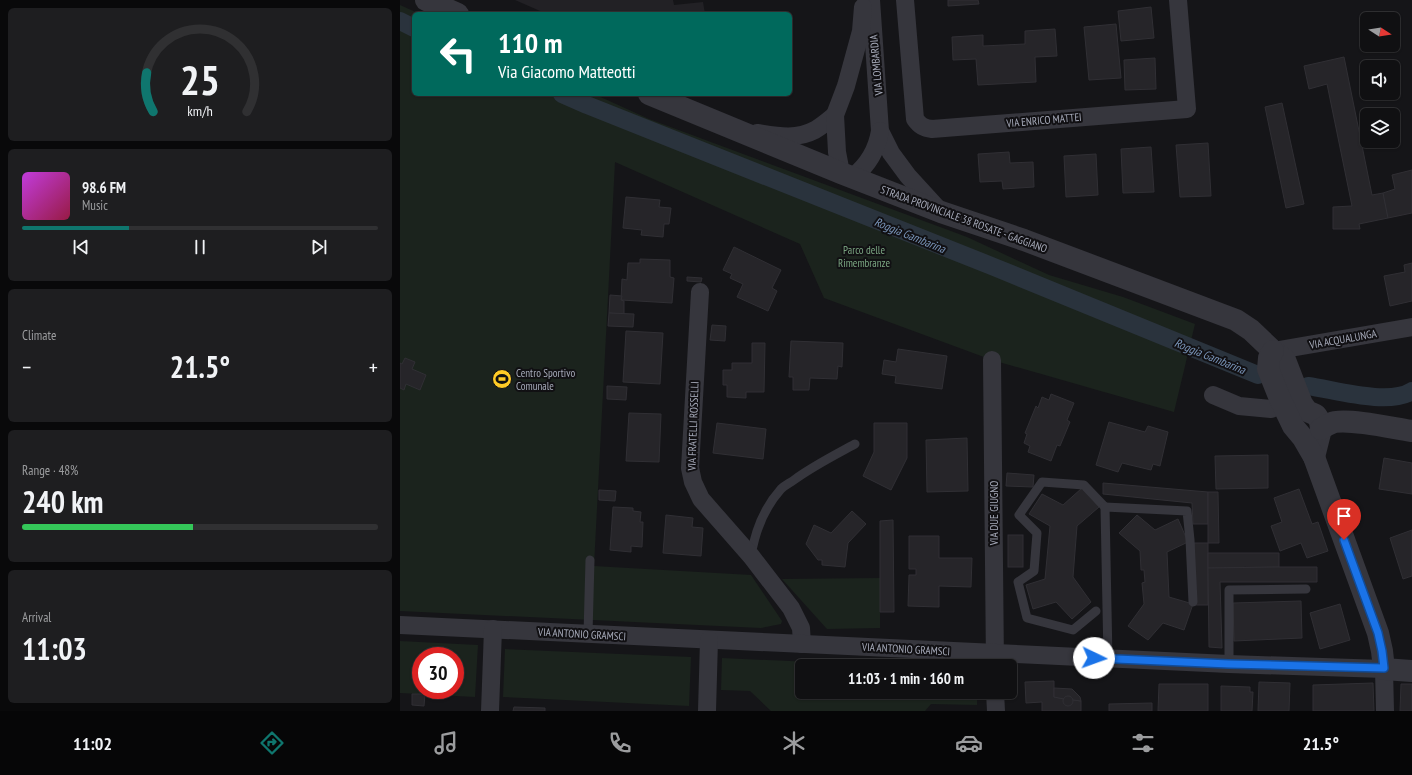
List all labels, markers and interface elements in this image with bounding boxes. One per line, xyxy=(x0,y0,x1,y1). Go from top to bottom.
north arrow xyxy=(1360,12,1400,52)
map controls xyxy=(1360,12,1400,148)
text: 110 m xyxy=(498,24,562,61)
icon: left xyxy=(432,28,484,80)
street label: VIA LOMBARDIA xyxy=(866,33,886,97)
text: 25 xyxy=(180,53,220,106)
text: Via Giacomo Matteotti xyxy=(498,60,636,83)
button: sound xyxy=(1360,60,1400,100)
text: km/h xyxy=(187,101,213,120)
button: layers xyxy=(1360,108,1400,148)
street label: VIA ENRICO MATTEI xyxy=(1005,110,1082,130)
text: 98.6 FM xyxy=(82,178,126,197)
street label: STRADA PROVINCIALE 38 ROSATE - GAGGIANO xyxy=(879,182,1049,256)
text: Music xyxy=(82,197,108,214)
water label: Roggia Gambarina xyxy=(872,214,949,257)
icon: previous xyxy=(70,236,92,258)
icon: pause xyxy=(189,236,211,258)
icon: next xyxy=(308,236,330,258)
park label: Parco delle Rimembranze xyxy=(838,243,890,270)
street label: VIA ACQUALUNGA xyxy=(1307,326,1379,352)
text: Climate xyxy=(22,327,56,344)
water label: Roggia Gambarina xyxy=(1172,335,1249,378)
text: 21.5° xyxy=(170,347,230,386)
text: − xyxy=(22,353,31,381)
text: + xyxy=(369,353,378,381)
place label: Centro Sportivo Comunale xyxy=(516,366,575,393)
sports icon: Centro Sportivo Comunale xyxy=(491,368,513,390)
street label: VIA FRATELLI ROSSELLI xyxy=(684,381,702,472)
text: Range · 48% xyxy=(22,462,78,479)
street label: VIA DUE GIUGNO xyxy=(987,481,1001,546)
text: 240 km xyxy=(22,482,103,521)
pin xyxy=(1327,499,1361,540)
icon: arrive xyxy=(1333,505,1355,527)
text: Arrival xyxy=(22,609,51,626)
street label: VIA ANTONIO GRAMSCI xyxy=(537,625,626,643)
text: 11:03 xyxy=(22,629,87,668)
position arrow xyxy=(1073,637,1115,679)
street label: VIA ANTONIO GRAMSCI xyxy=(861,640,950,658)
speed limit sign: 30 xyxy=(412,647,464,699)
text: 11:03 · 1 min · 160 m xyxy=(848,669,964,688)
icon: directions xyxy=(258,729,286,757)
icon: music xyxy=(432,729,460,757)
icon: phone xyxy=(606,729,634,757)
icon: climate xyxy=(780,729,808,757)
icon: car xyxy=(955,729,983,757)
icon: filters xyxy=(1129,729,1157,757)
text: 11:02 xyxy=(73,732,112,755)
text: 21.5° xyxy=(1303,732,1339,755)

